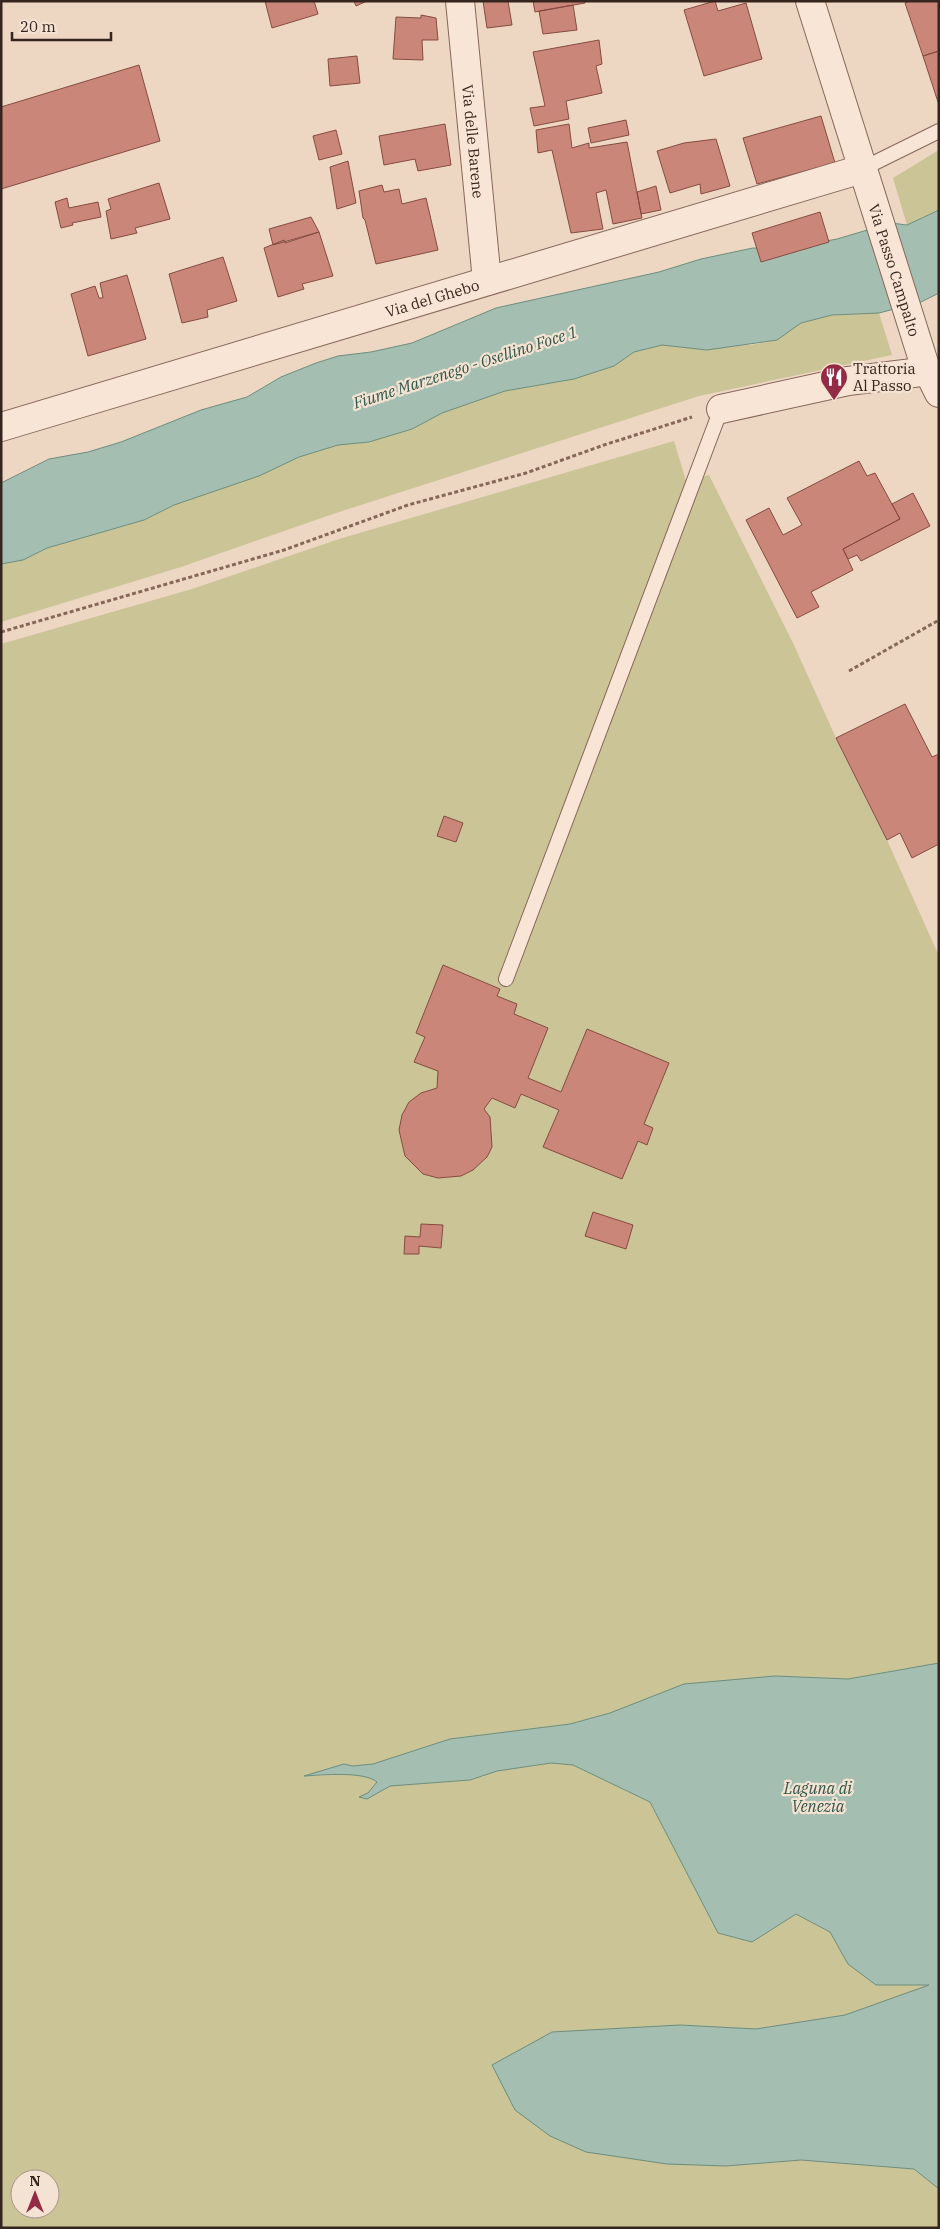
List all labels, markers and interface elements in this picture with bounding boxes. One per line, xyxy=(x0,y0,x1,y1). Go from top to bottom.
scale bar xyxy=(12,10,111,42)
text: 20 m xyxy=(20,17,56,36)
street label: Via delle Barene xyxy=(459,83,488,199)
street label: Via Passo Campalto xyxy=(865,201,924,339)
street label: Via del Ghebo xyxy=(383,275,481,321)
water label: Fiume Marzenego - Osellino Foce 1 xyxy=(350,321,579,413)
place label: Trattoria Al Passo xyxy=(853,359,916,395)
restaurant icon: Trattoria Al Passo xyxy=(819,362,849,401)
water label: Laguna di Venezia xyxy=(783,1778,852,1816)
north arrow xyxy=(10,2169,60,2219)
text: N xyxy=(29,2172,41,2190)

